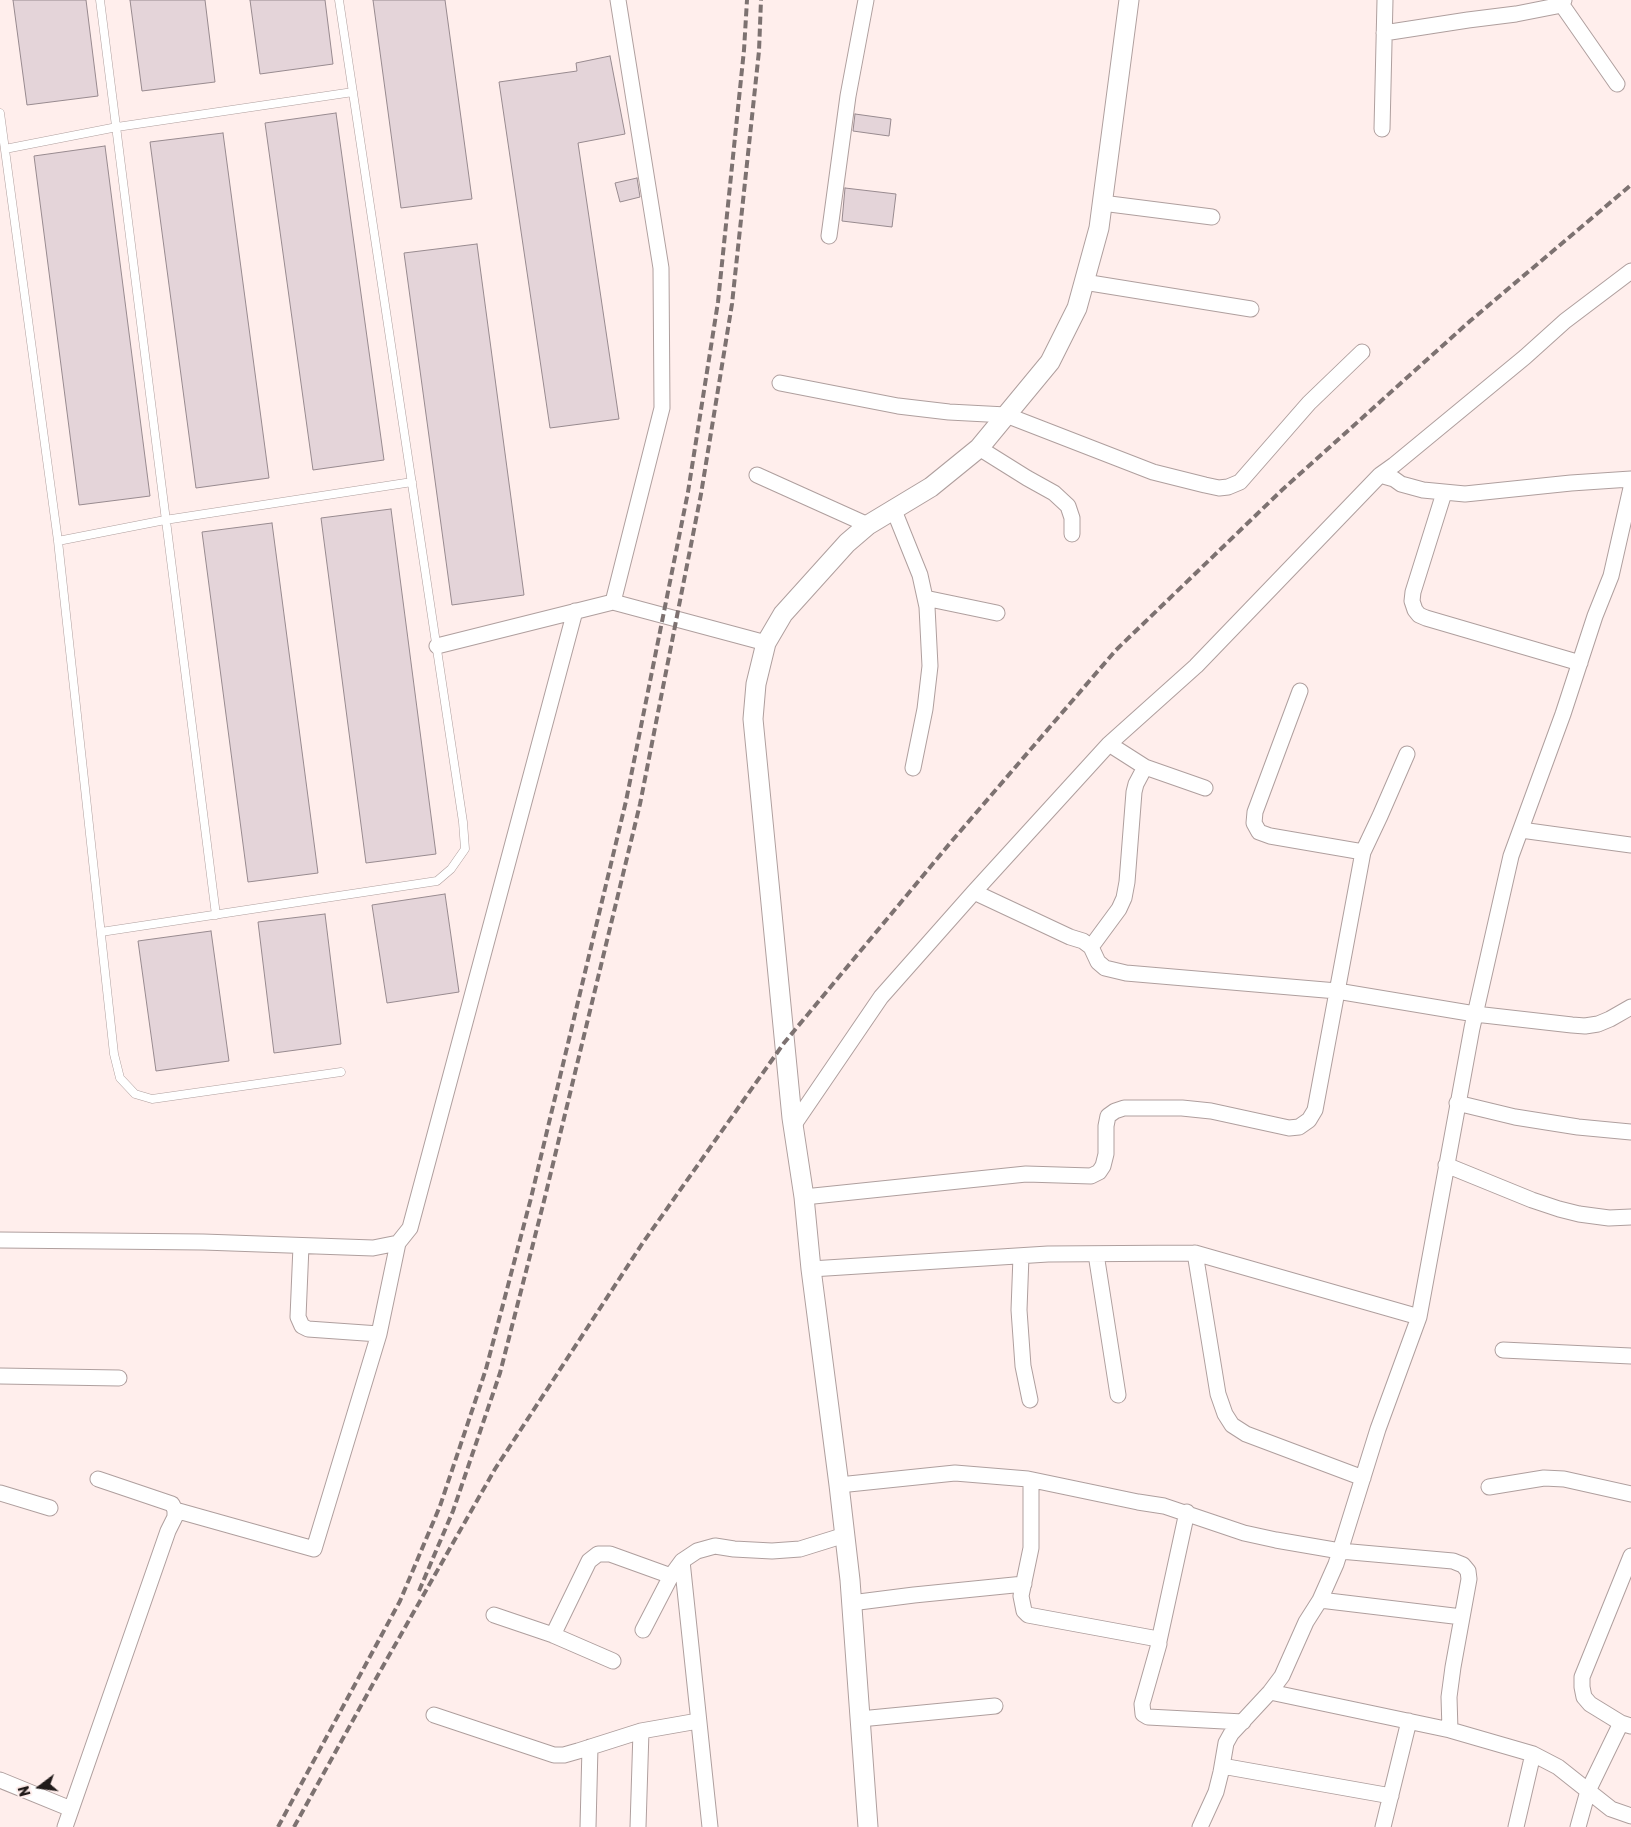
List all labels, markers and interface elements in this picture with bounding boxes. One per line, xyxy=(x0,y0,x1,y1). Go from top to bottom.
north arrow xyxy=(15,1762,65,1812)
text: N xyxy=(16,1784,35,1798)

